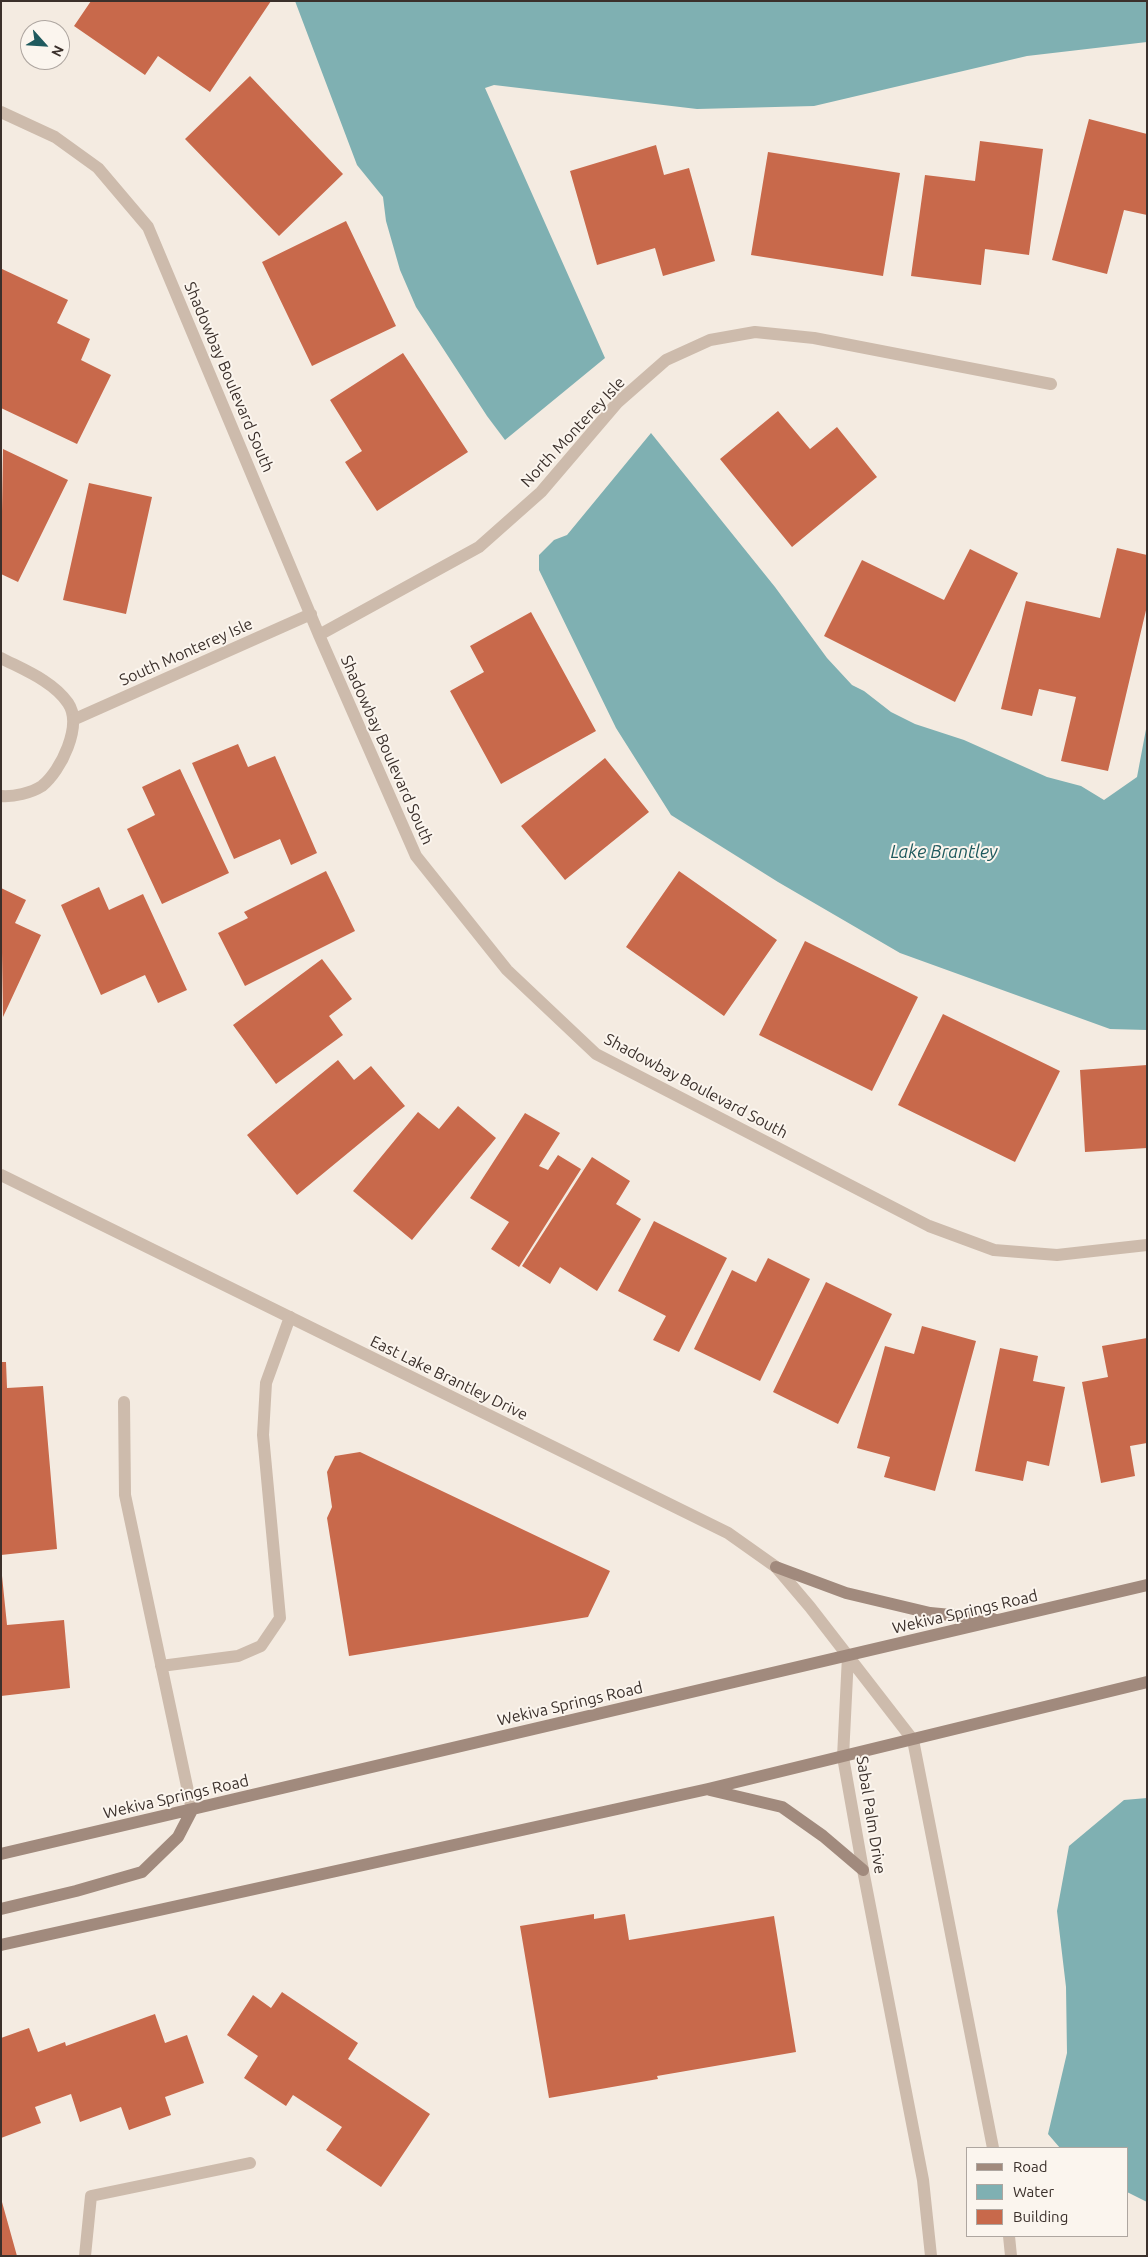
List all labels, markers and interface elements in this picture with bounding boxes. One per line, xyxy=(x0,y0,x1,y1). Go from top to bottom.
north arrow xyxy=(20,20,70,70)
text: N xyxy=(48,43,67,59)
street label: Shadowbay Boulevard South xyxy=(180,279,278,475)
street label: North Monterey Isle xyxy=(517,373,629,491)
street label: South Monterey Isle xyxy=(116,614,256,690)
street label: Shadowbay Boulevard South xyxy=(337,653,437,847)
water label: Lake Brantley xyxy=(890,841,998,863)
street label: Shadowbay Boulevard South xyxy=(601,1029,791,1143)
street label: East Lake Brantley Drive xyxy=(367,1331,531,1425)
street label: Wekiva Springs Road xyxy=(890,1586,1040,1638)
street label: Wekiva Springs Road xyxy=(495,1678,645,1730)
street label: Sabal Palm Drive xyxy=(852,1755,890,1875)
street label: Wekiva Springs Road xyxy=(101,1771,251,1823)
legend xyxy=(966,2147,1128,2237)
text: Road xyxy=(1013,2158,1048,2175)
text: Water xyxy=(1013,2183,1054,2200)
text: Building xyxy=(1013,2208,1068,2225)

